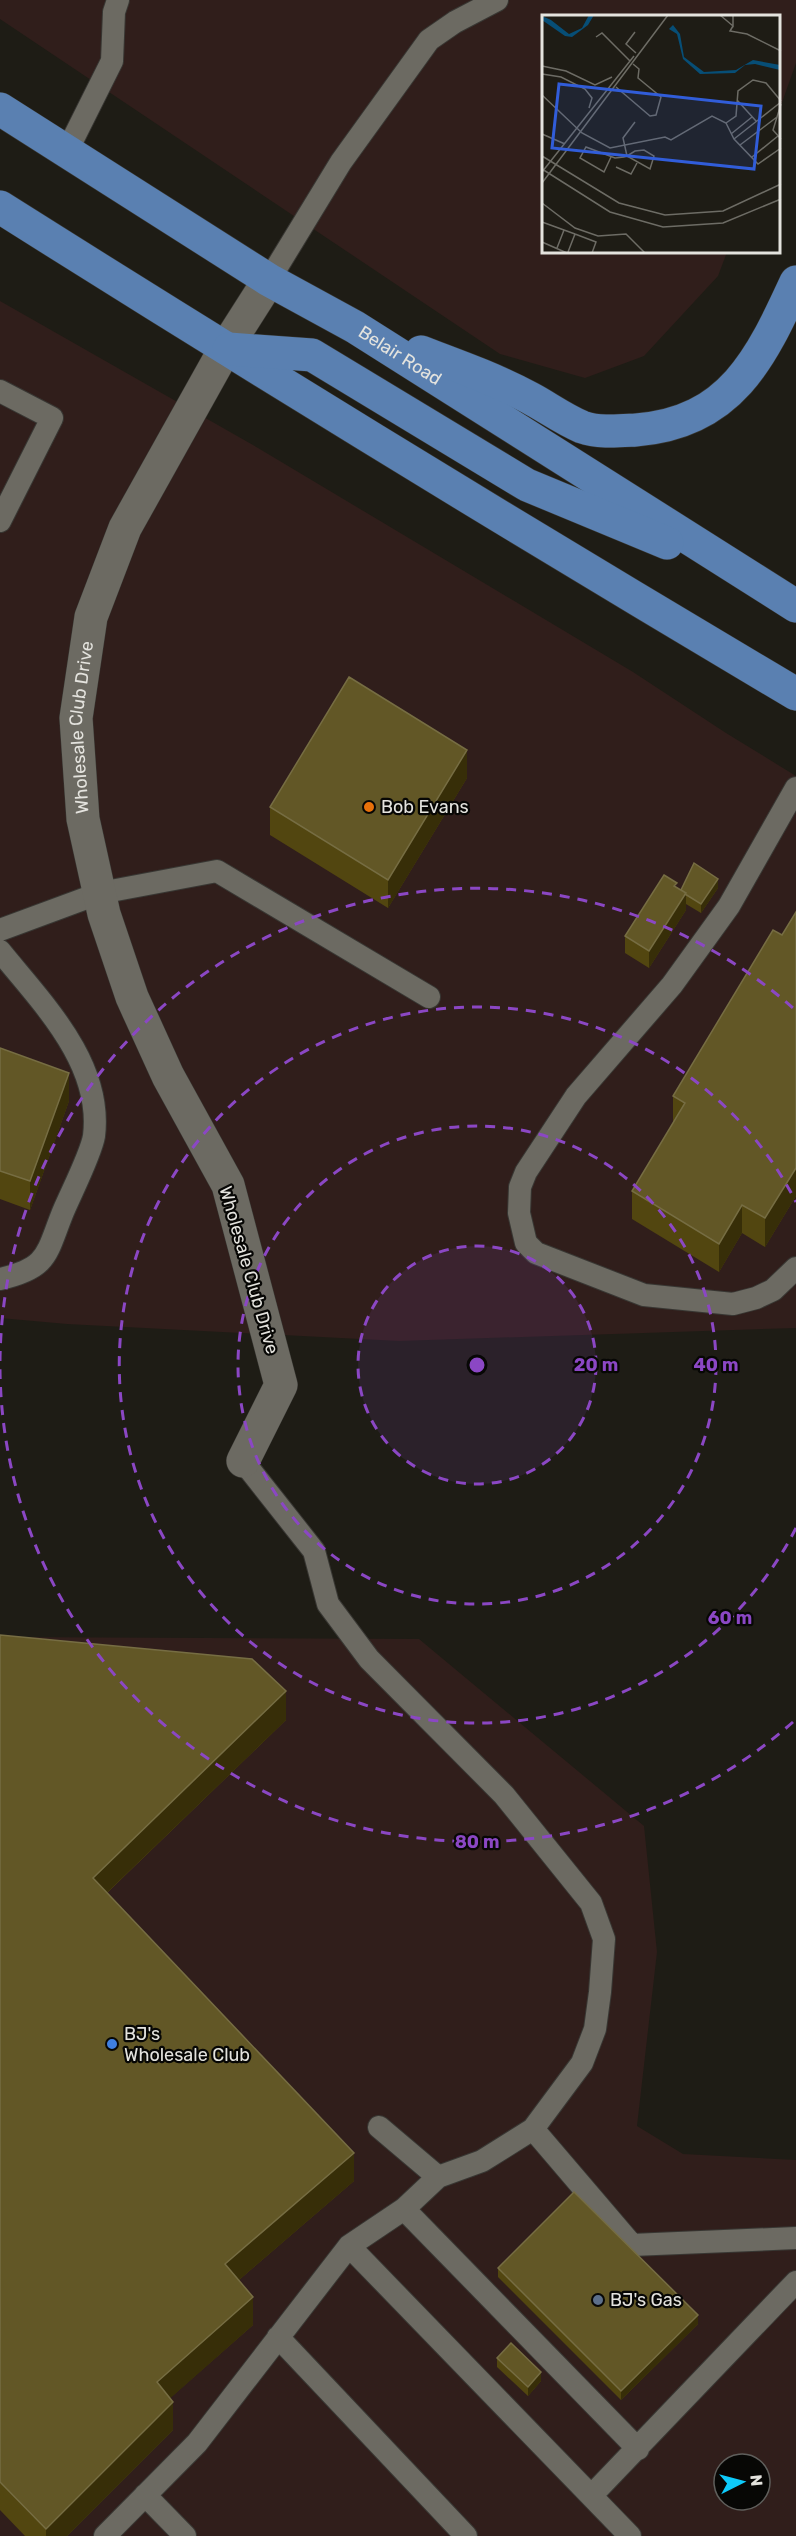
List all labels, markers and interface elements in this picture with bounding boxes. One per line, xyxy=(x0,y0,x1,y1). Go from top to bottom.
inset map xyxy=(542,15,781,254)
street label: Belair Road xyxy=(354,321,446,390)
street label: Wholesale Club Drive xyxy=(65,640,98,815)
place label: Bob Evans xyxy=(381,796,469,818)
marker: Bob Evans xyxy=(362,800,376,814)
street label: Wholesale Club Drive xyxy=(214,1183,284,1357)
text: 20 m xyxy=(574,1354,618,1376)
text: 40 m xyxy=(694,1354,738,1376)
centre of rings xyxy=(467,1355,487,1375)
text: 60 m xyxy=(708,1607,752,1629)
text: 80 m xyxy=(455,1831,499,1853)
place label: BJ's Wholesale Club xyxy=(124,2023,250,2066)
marker: BJ's Wholesale Club xyxy=(105,2037,119,2051)
place label: BJ's Gas xyxy=(610,2289,682,2311)
marker: BJ's Gas xyxy=(591,2293,605,2307)
north arrow xyxy=(712,2452,772,2512)
text: N xyxy=(746,2474,766,2487)

